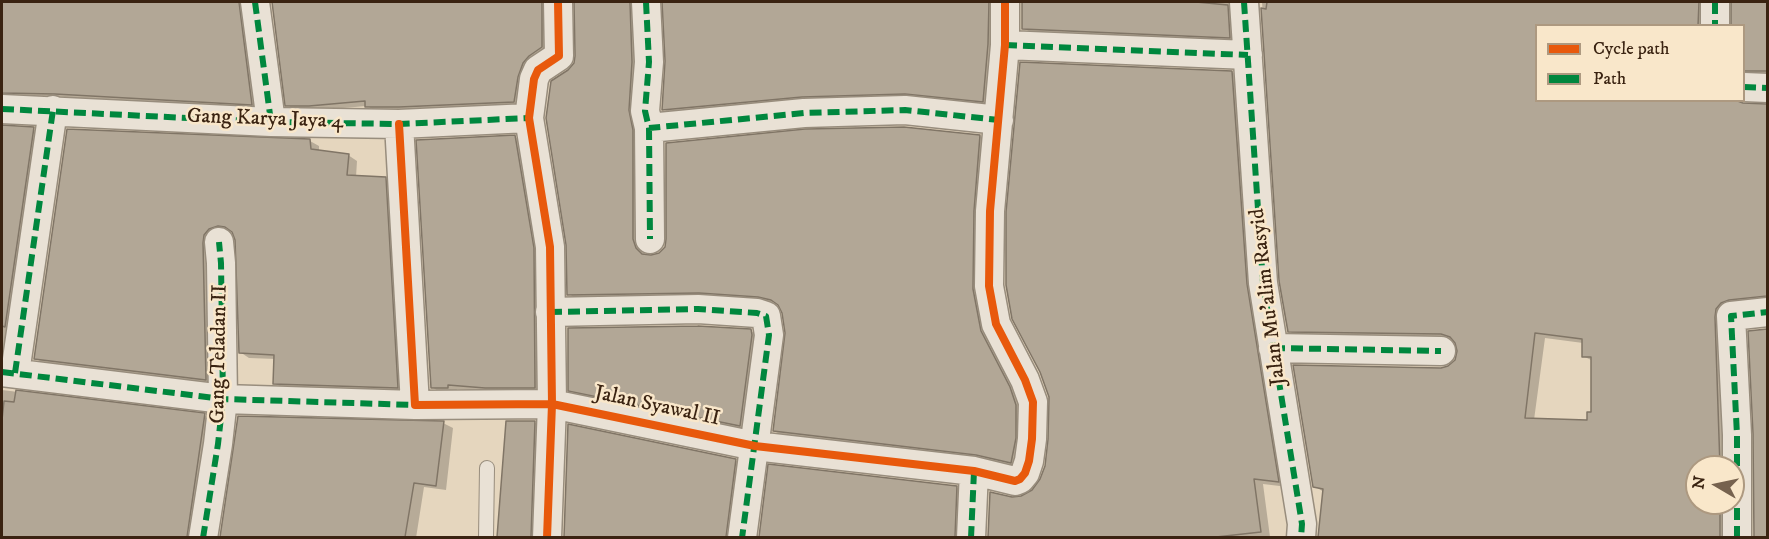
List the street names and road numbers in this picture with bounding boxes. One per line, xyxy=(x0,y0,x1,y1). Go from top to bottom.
street label: Gang Karya Jaya 4 xyxy=(186,105,344,135)
street label: Jalan Mu'alim Rasyid xyxy=(1246,207,1292,387)
street label: Gang Teladan II xyxy=(206,284,234,424)
street label: Jalan Syawal II xyxy=(592,381,722,433)

